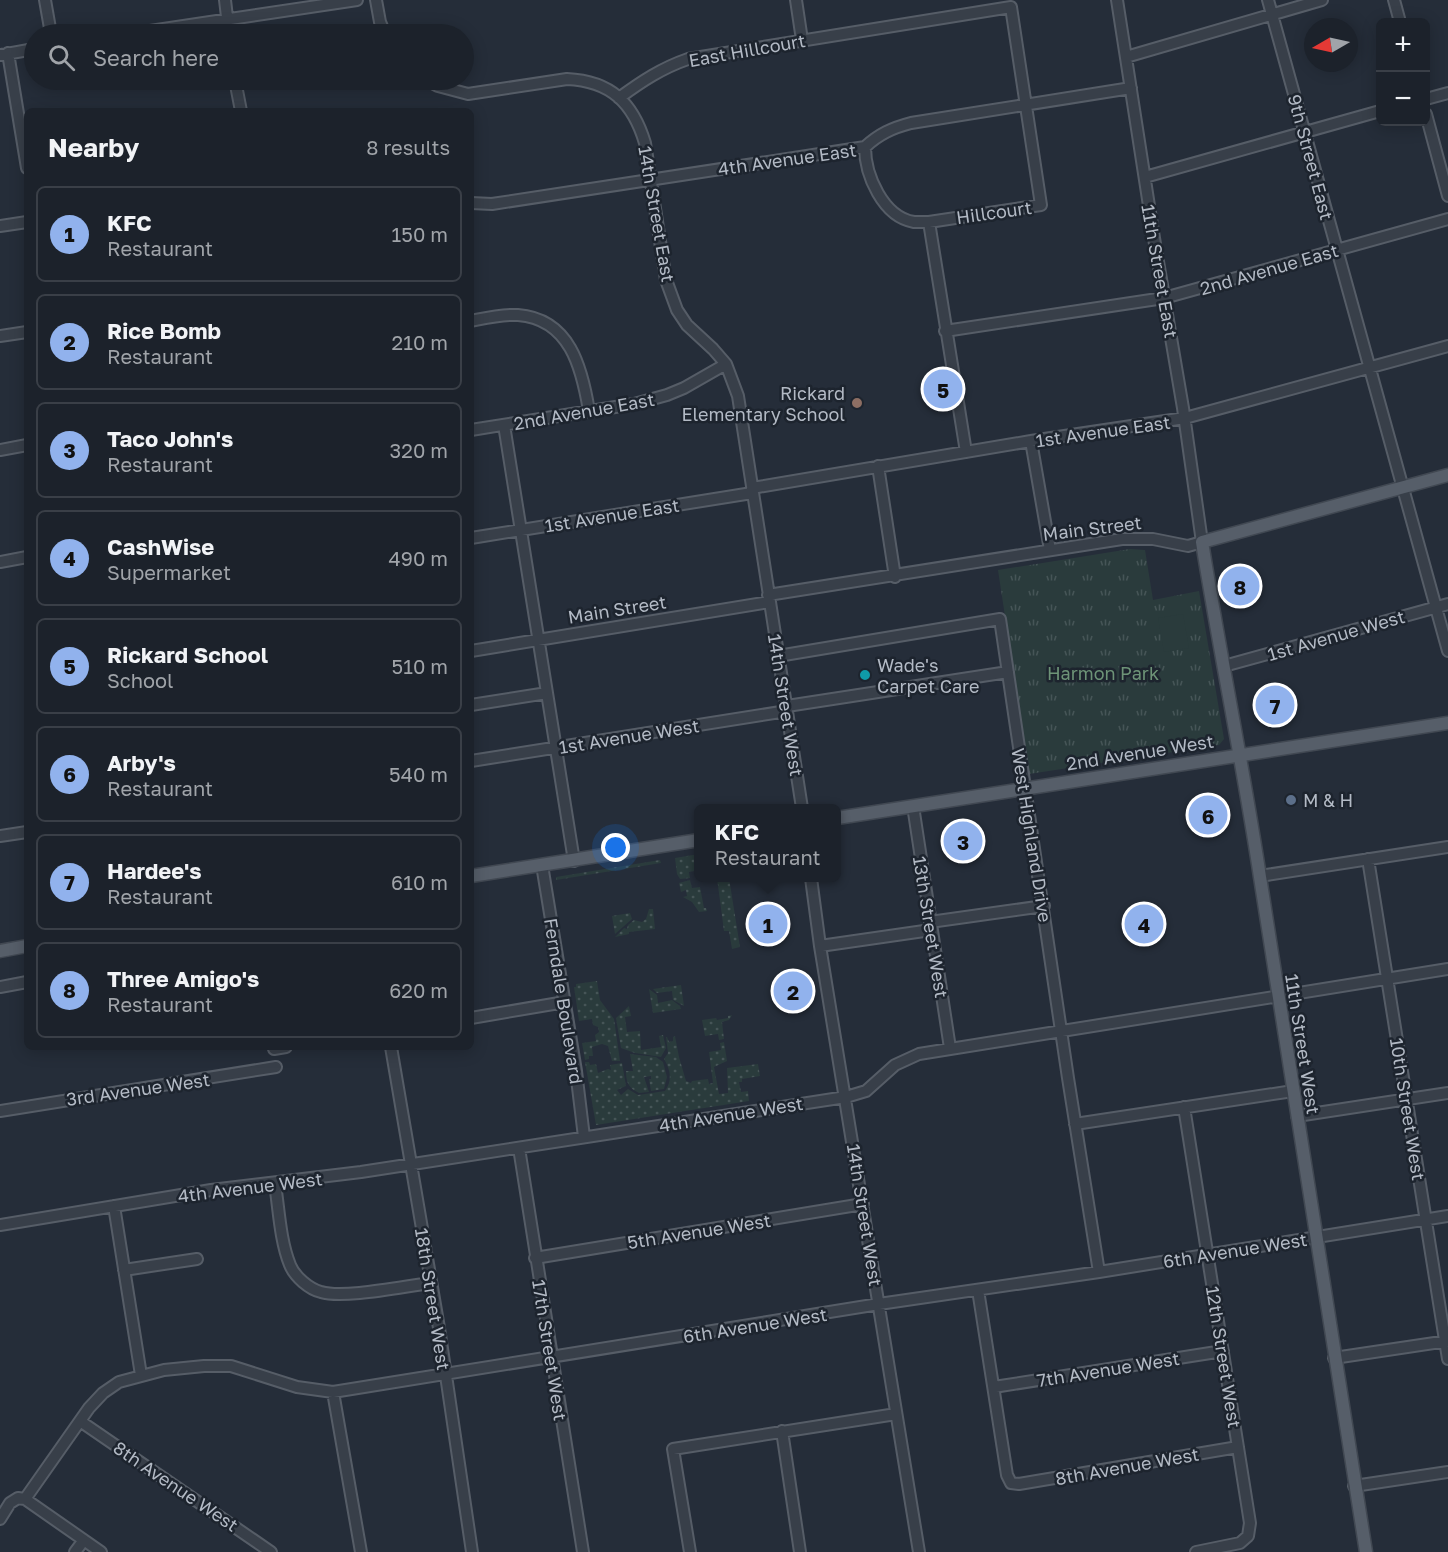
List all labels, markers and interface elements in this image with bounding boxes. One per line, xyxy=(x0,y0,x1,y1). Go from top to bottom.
north arrow xyxy=(1304,18,1358,72)
map controls xyxy=(1376,18,1430,126)
button: + xyxy=(1376,18,1430,72)
search box xyxy=(24,24,474,90)
street label: East Hillcourt xyxy=(687,29,807,71)
icon: search xyxy=(45,41,78,74)
text: Search here xyxy=(93,44,219,71)
button: − xyxy=(1376,72,1430,126)
street label: 9th Street East xyxy=(1284,92,1338,222)
text: Nearby xyxy=(48,132,139,163)
text: 8 results xyxy=(366,135,450,159)
street label: 4th Avenue East xyxy=(716,138,858,180)
street label: 14th Street East xyxy=(634,144,680,284)
street label: Hillcourt xyxy=(955,196,1033,228)
street label: 11th Street East xyxy=(1137,202,1183,340)
text: KFC xyxy=(107,209,152,236)
text: 1 xyxy=(64,222,75,246)
text: 150 m xyxy=(392,222,448,246)
text: Restaurant xyxy=(107,236,213,260)
street label: 2nd Avenue East xyxy=(1197,239,1341,299)
text: Rice Bomb xyxy=(107,317,221,344)
text: 2 xyxy=(63,330,76,354)
text: 210 m xyxy=(392,330,448,354)
text: Restaurant xyxy=(107,344,213,368)
pin: 5 xyxy=(924,366,962,412)
place label: Rickard Elementary School xyxy=(681,382,845,425)
street label: 2nd Avenue East xyxy=(512,388,656,434)
marker: Rickard Elementary School xyxy=(850,396,864,410)
street label: 1st Avenue East xyxy=(1034,411,1172,451)
text: Taco John's xyxy=(107,425,233,452)
text: 3 xyxy=(63,438,76,462)
text: 320 m xyxy=(390,438,448,462)
text: Restaurant xyxy=(107,452,213,476)
street label: 1st Avenue East xyxy=(543,494,681,536)
street label: Main Street xyxy=(1041,511,1143,545)
text: CashWise xyxy=(107,533,214,560)
text: 4 xyxy=(63,546,76,570)
text: 490 m xyxy=(389,546,448,570)
text: Supermarket xyxy=(107,560,231,584)
pin: 8 xyxy=(1220,564,1260,608)
street label: Main Street xyxy=(566,590,668,628)
street label: 1st Avenue West xyxy=(1265,605,1407,665)
street label: 14th Street West xyxy=(764,632,808,778)
text: Rickard School xyxy=(107,641,268,668)
text: 5 xyxy=(63,654,76,678)
text: 510 m xyxy=(392,654,448,678)
place label: Wade's Carpet Care xyxy=(877,654,979,697)
park label: Harmon Park xyxy=(1047,662,1159,684)
text: School xyxy=(107,668,173,692)
marker: Wade's Carpet Care xyxy=(858,668,872,682)
pin: 7 xyxy=(1256,682,1294,728)
street label: 1st Avenue West xyxy=(557,714,701,758)
street label: 2nd Avenue West xyxy=(1065,729,1215,775)
street label: West Highland Drive xyxy=(1007,746,1057,924)
text: Arby's xyxy=(107,749,176,776)
text: 6 xyxy=(63,762,76,786)
text: 540 m xyxy=(389,762,448,786)
text: Restaurant xyxy=(107,776,213,800)
place label: M & H xyxy=(1303,789,1353,811)
pin: 6 xyxy=(1188,792,1228,838)
marker: M & H xyxy=(1284,793,1298,807)
popup xyxy=(694,804,841,882)
text: KFC xyxy=(715,818,759,845)
pin: 3 xyxy=(944,818,982,864)
your location xyxy=(601,833,630,862)
text: Restaurant xyxy=(715,845,821,869)
street label: 13th Street West xyxy=(909,854,953,1000)
text: Hardee's xyxy=(107,857,202,884)
text: 7 xyxy=(64,870,75,894)
text: 610 m xyxy=(391,870,448,894)
text: Restaurant xyxy=(107,884,213,908)
pin: 1 xyxy=(748,902,788,946)
pin: 4 xyxy=(1124,902,1164,946)
street label: Ferndale Boulevard xyxy=(540,916,588,1086)
text: Three Amigo's xyxy=(107,965,259,992)
pin: 2 xyxy=(774,968,812,1014)
street label: 11th Street West xyxy=(1281,972,1325,1116)
text: 8 xyxy=(63,978,76,1002)
text: 620 m xyxy=(389,978,448,1002)
text: Restaurant xyxy=(107,992,213,1016)
street label: 10th Street West xyxy=(1386,1036,1430,1182)
street label: 3rd Avenue West xyxy=(65,1068,211,1110)
street label: 4th Avenue West xyxy=(657,1092,805,1136)
street label: 14th Street West xyxy=(843,1142,887,1288)
street label: 4th Avenue West xyxy=(176,1167,324,1207)
street label: 5th Avenue West xyxy=(626,1209,772,1253)
street label: 18th Street West xyxy=(411,1226,455,1372)
street label: 6th Avenue West xyxy=(1161,1228,1309,1272)
street label: 17th Street West xyxy=(528,1278,572,1422)
street label: 12th Street West xyxy=(1202,1284,1246,1430)
street label: 6th Avenue West xyxy=(681,1303,829,1347)
street label: 7th Avenue West xyxy=(1035,1347,1181,1391)
street label: 8th Avenue West xyxy=(110,1436,242,1536)
street label: 8th Avenue West xyxy=(1053,1443,1201,1489)

